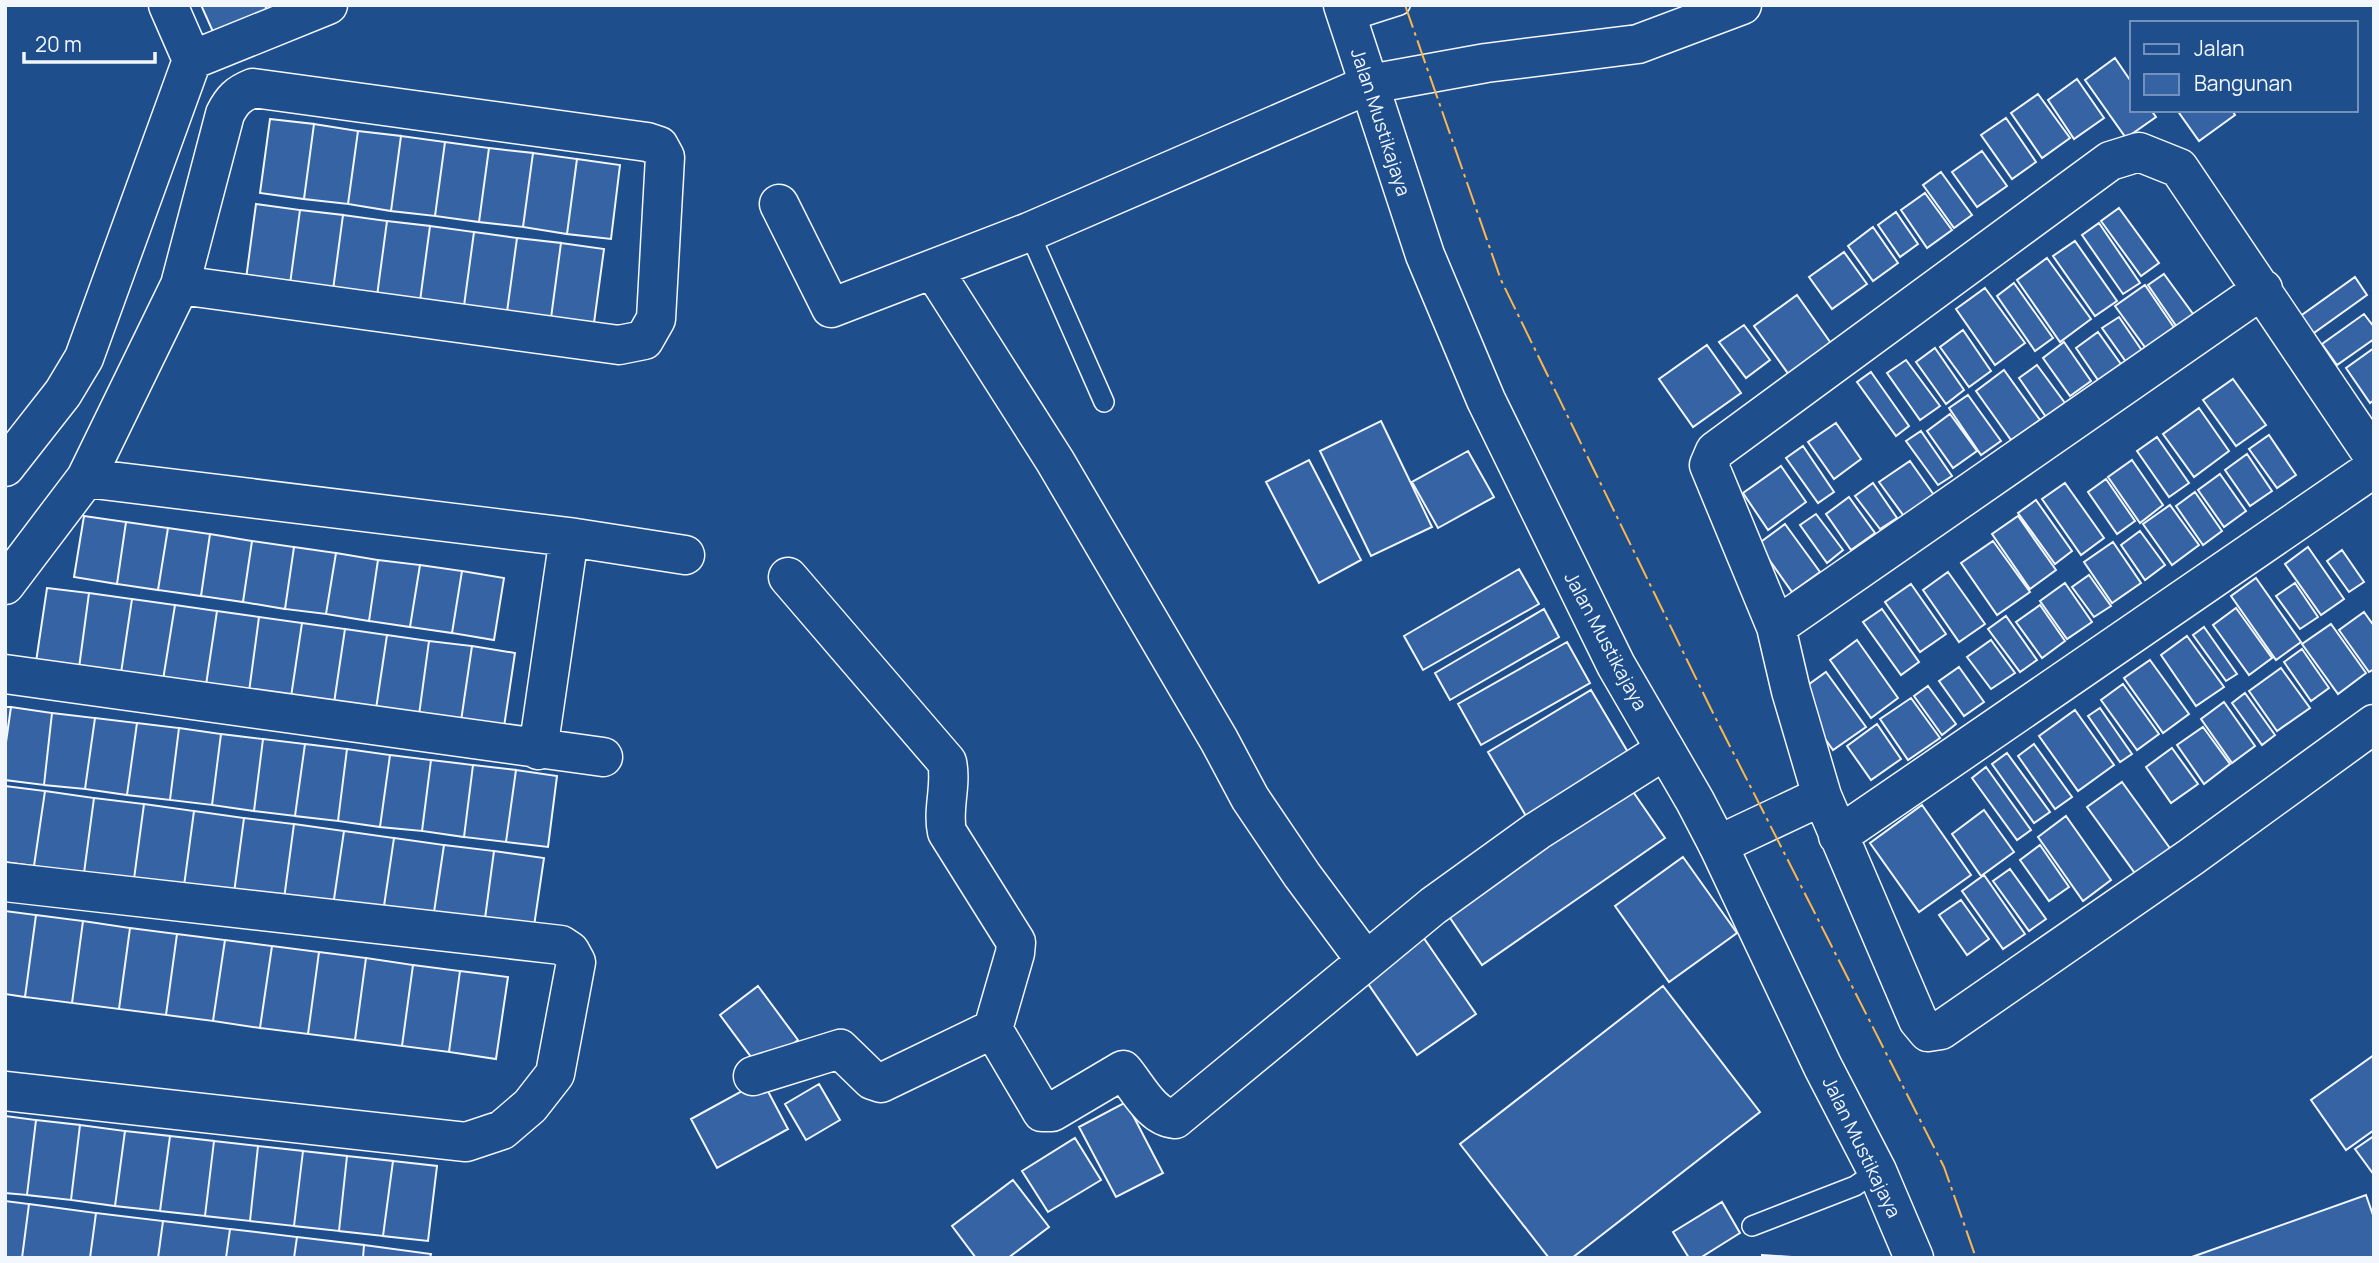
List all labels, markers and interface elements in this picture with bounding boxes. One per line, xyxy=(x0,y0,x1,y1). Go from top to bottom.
scale bar xyxy=(24,21,156,65)
legend xyxy=(2130,21,2358,112)
text: 20 m xyxy=(35,30,82,58)
text: Jalan xyxy=(2194,34,2244,62)
street label: Jalan Mustikajaya xyxy=(1345,45,1417,199)
text: Bangunan xyxy=(2194,69,2293,97)
street label: Jalan Mustikajaya xyxy=(1558,567,1654,715)
street label: Jalan Mustikajaya xyxy=(1817,1072,1907,1222)

